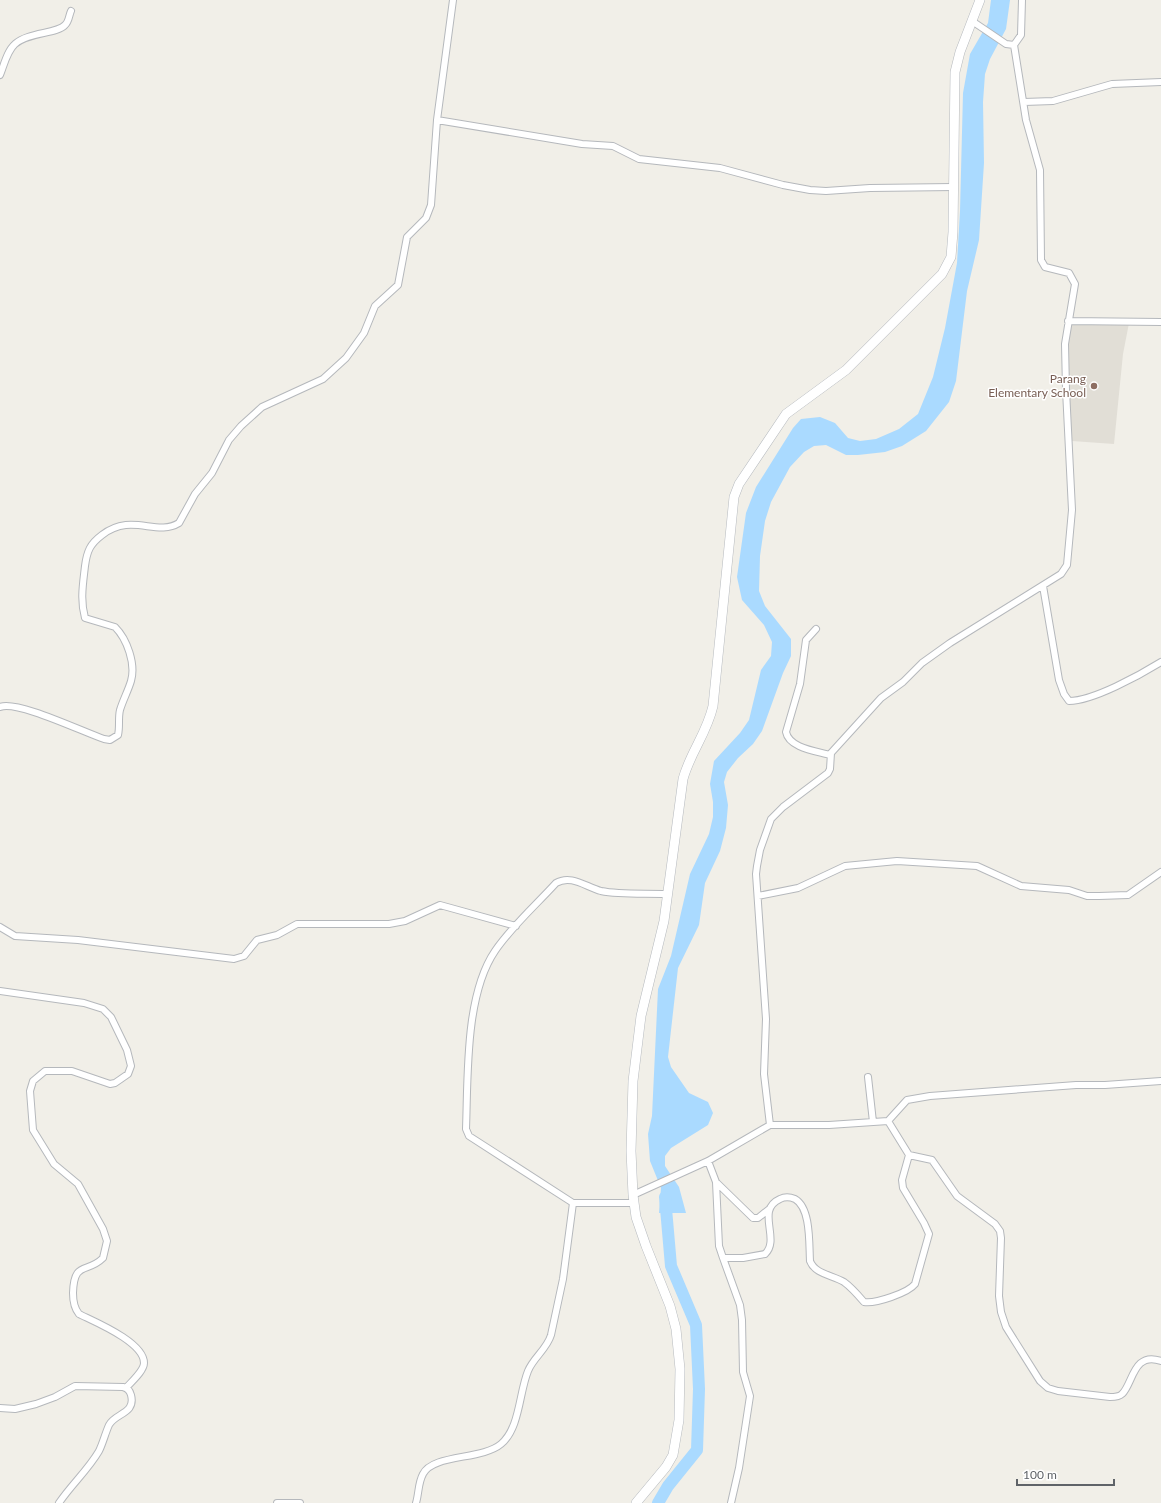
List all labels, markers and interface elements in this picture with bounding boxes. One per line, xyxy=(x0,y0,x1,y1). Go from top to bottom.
place label: Parang Elementary School xyxy=(988,371,1086,400)
marker: Parang Elementary School xyxy=(1089,381,1099,391)
scale bar xyxy=(1017,1461,1114,1487)
text: 100 m xyxy=(1023,1467,1057,1482)

